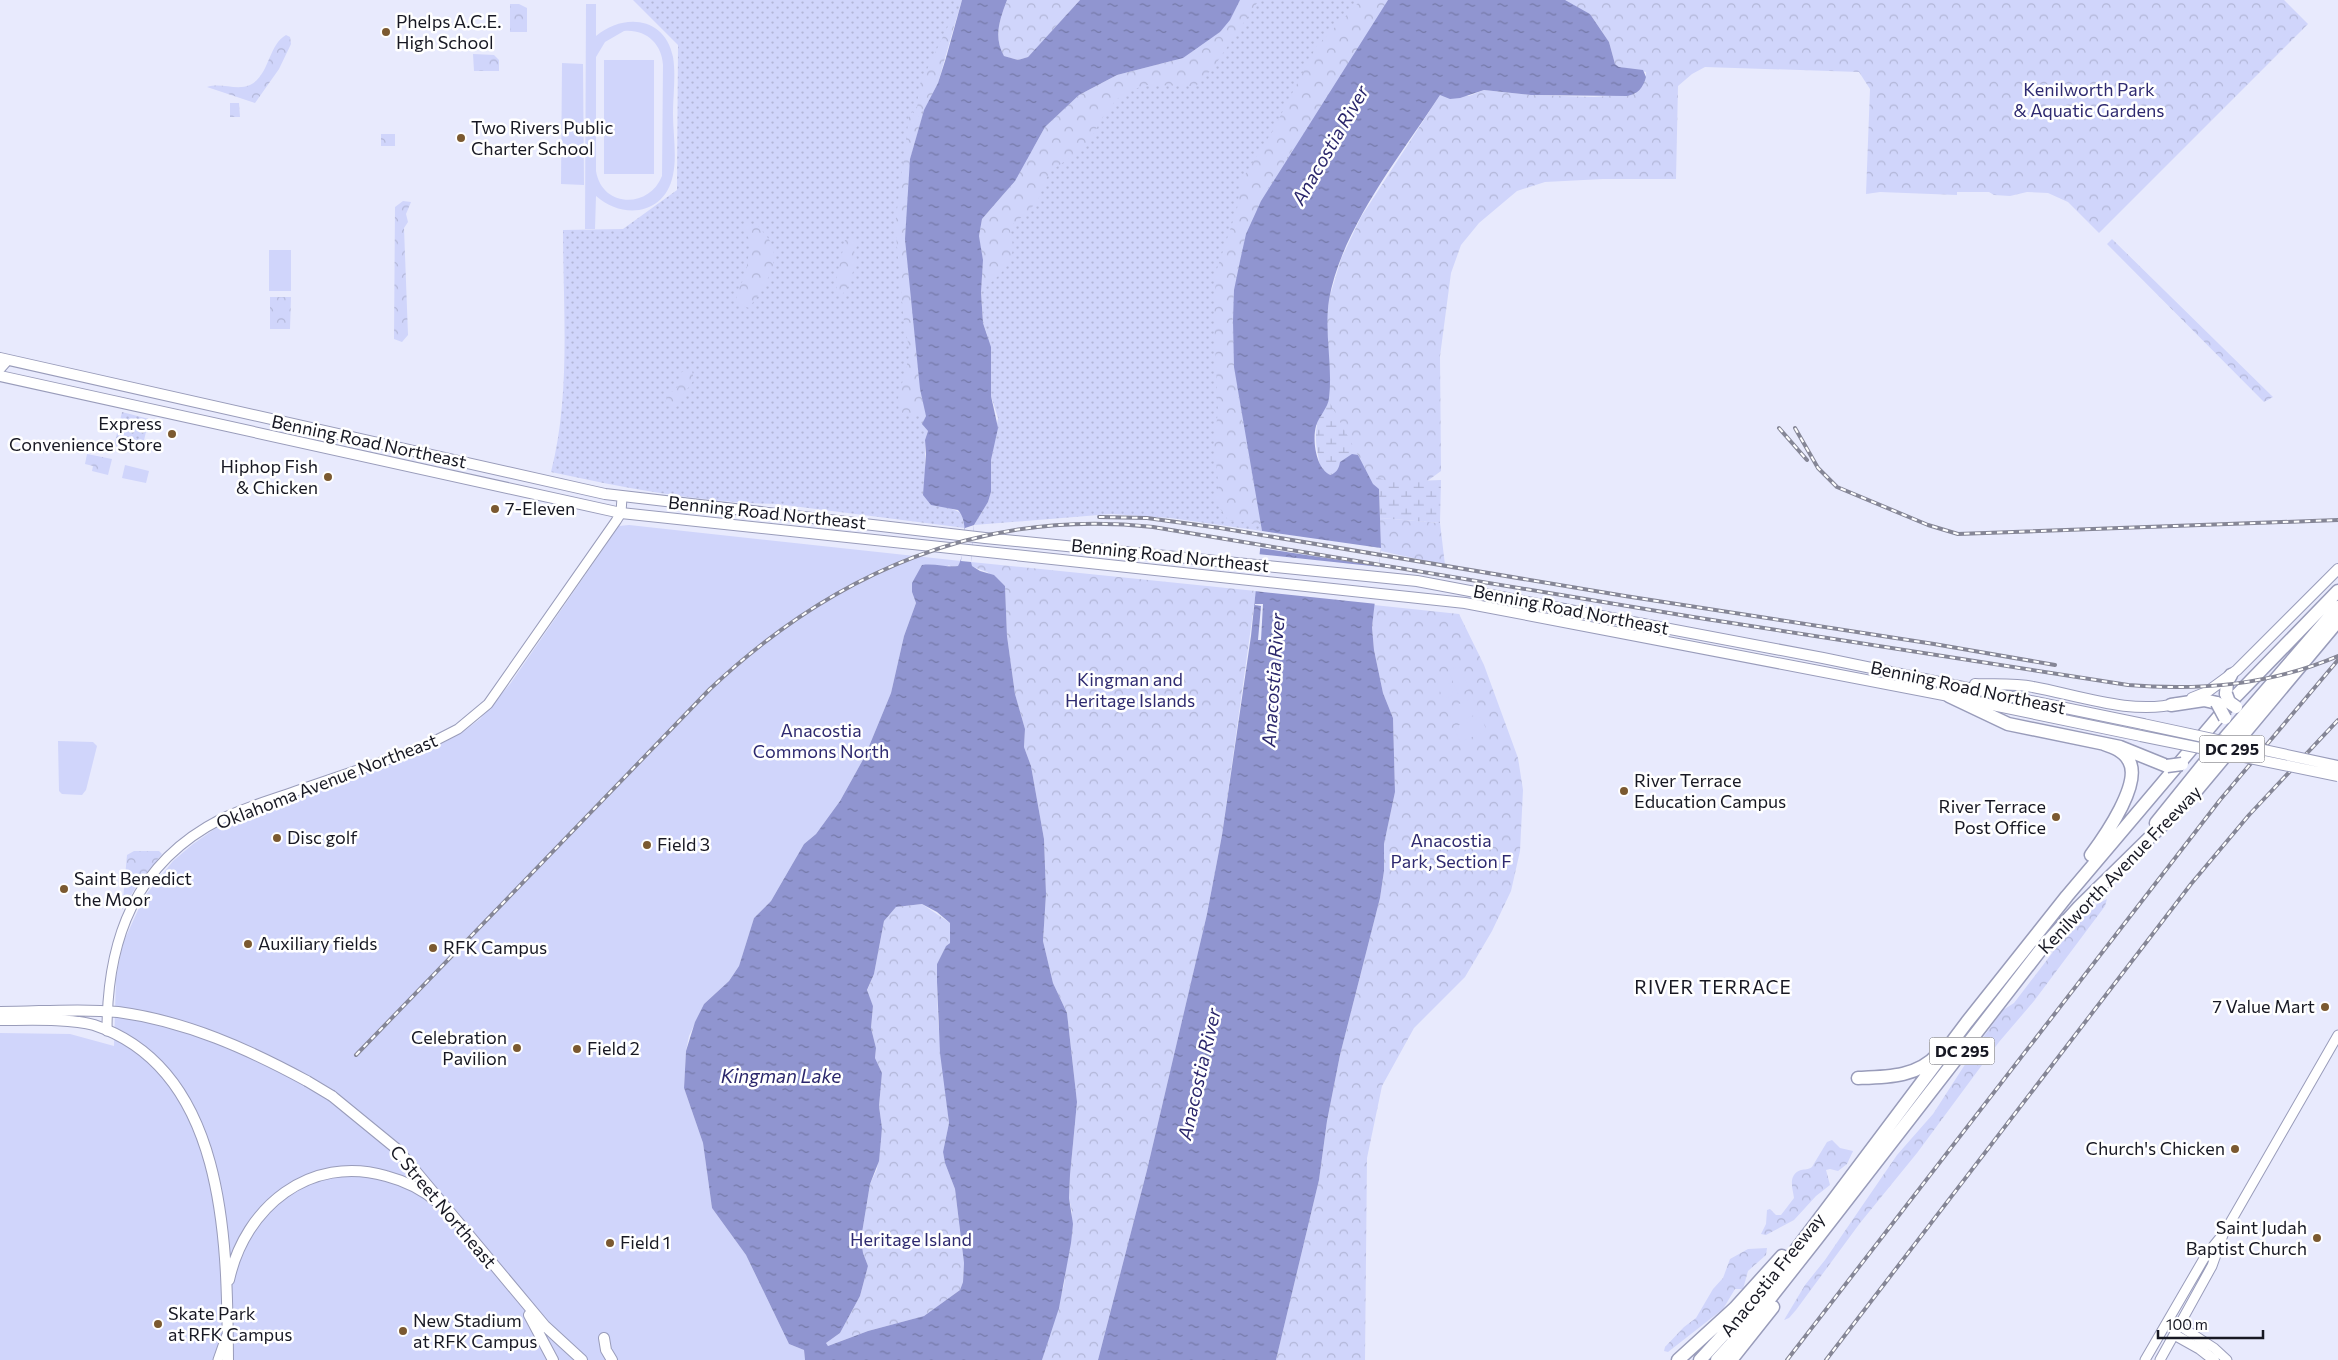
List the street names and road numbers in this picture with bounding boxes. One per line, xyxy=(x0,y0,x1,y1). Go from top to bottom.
street label: Benning Road Northeast xyxy=(270,410,469,472)
street label: Benning Road Northeast xyxy=(667,491,867,533)
street label: Benning Road Northeast xyxy=(1070,534,1270,576)
street label: Benning Road Northeast xyxy=(1471,579,1671,639)
street label: Benning Road Northeast xyxy=(1869,656,2068,718)
street label: Oklahoma Avenue Northeast xyxy=(213,729,440,833)
road number: DC 295 xyxy=(2200,736,2264,762)
street label: Kenilworth Avenue Freeway xyxy=(2033,781,2206,958)
road number: DC 295 xyxy=(1930,1038,1994,1064)
street label: C Street Northeast xyxy=(386,1140,502,1272)
street label: Anacostia Freeway xyxy=(1716,1208,1829,1341)

